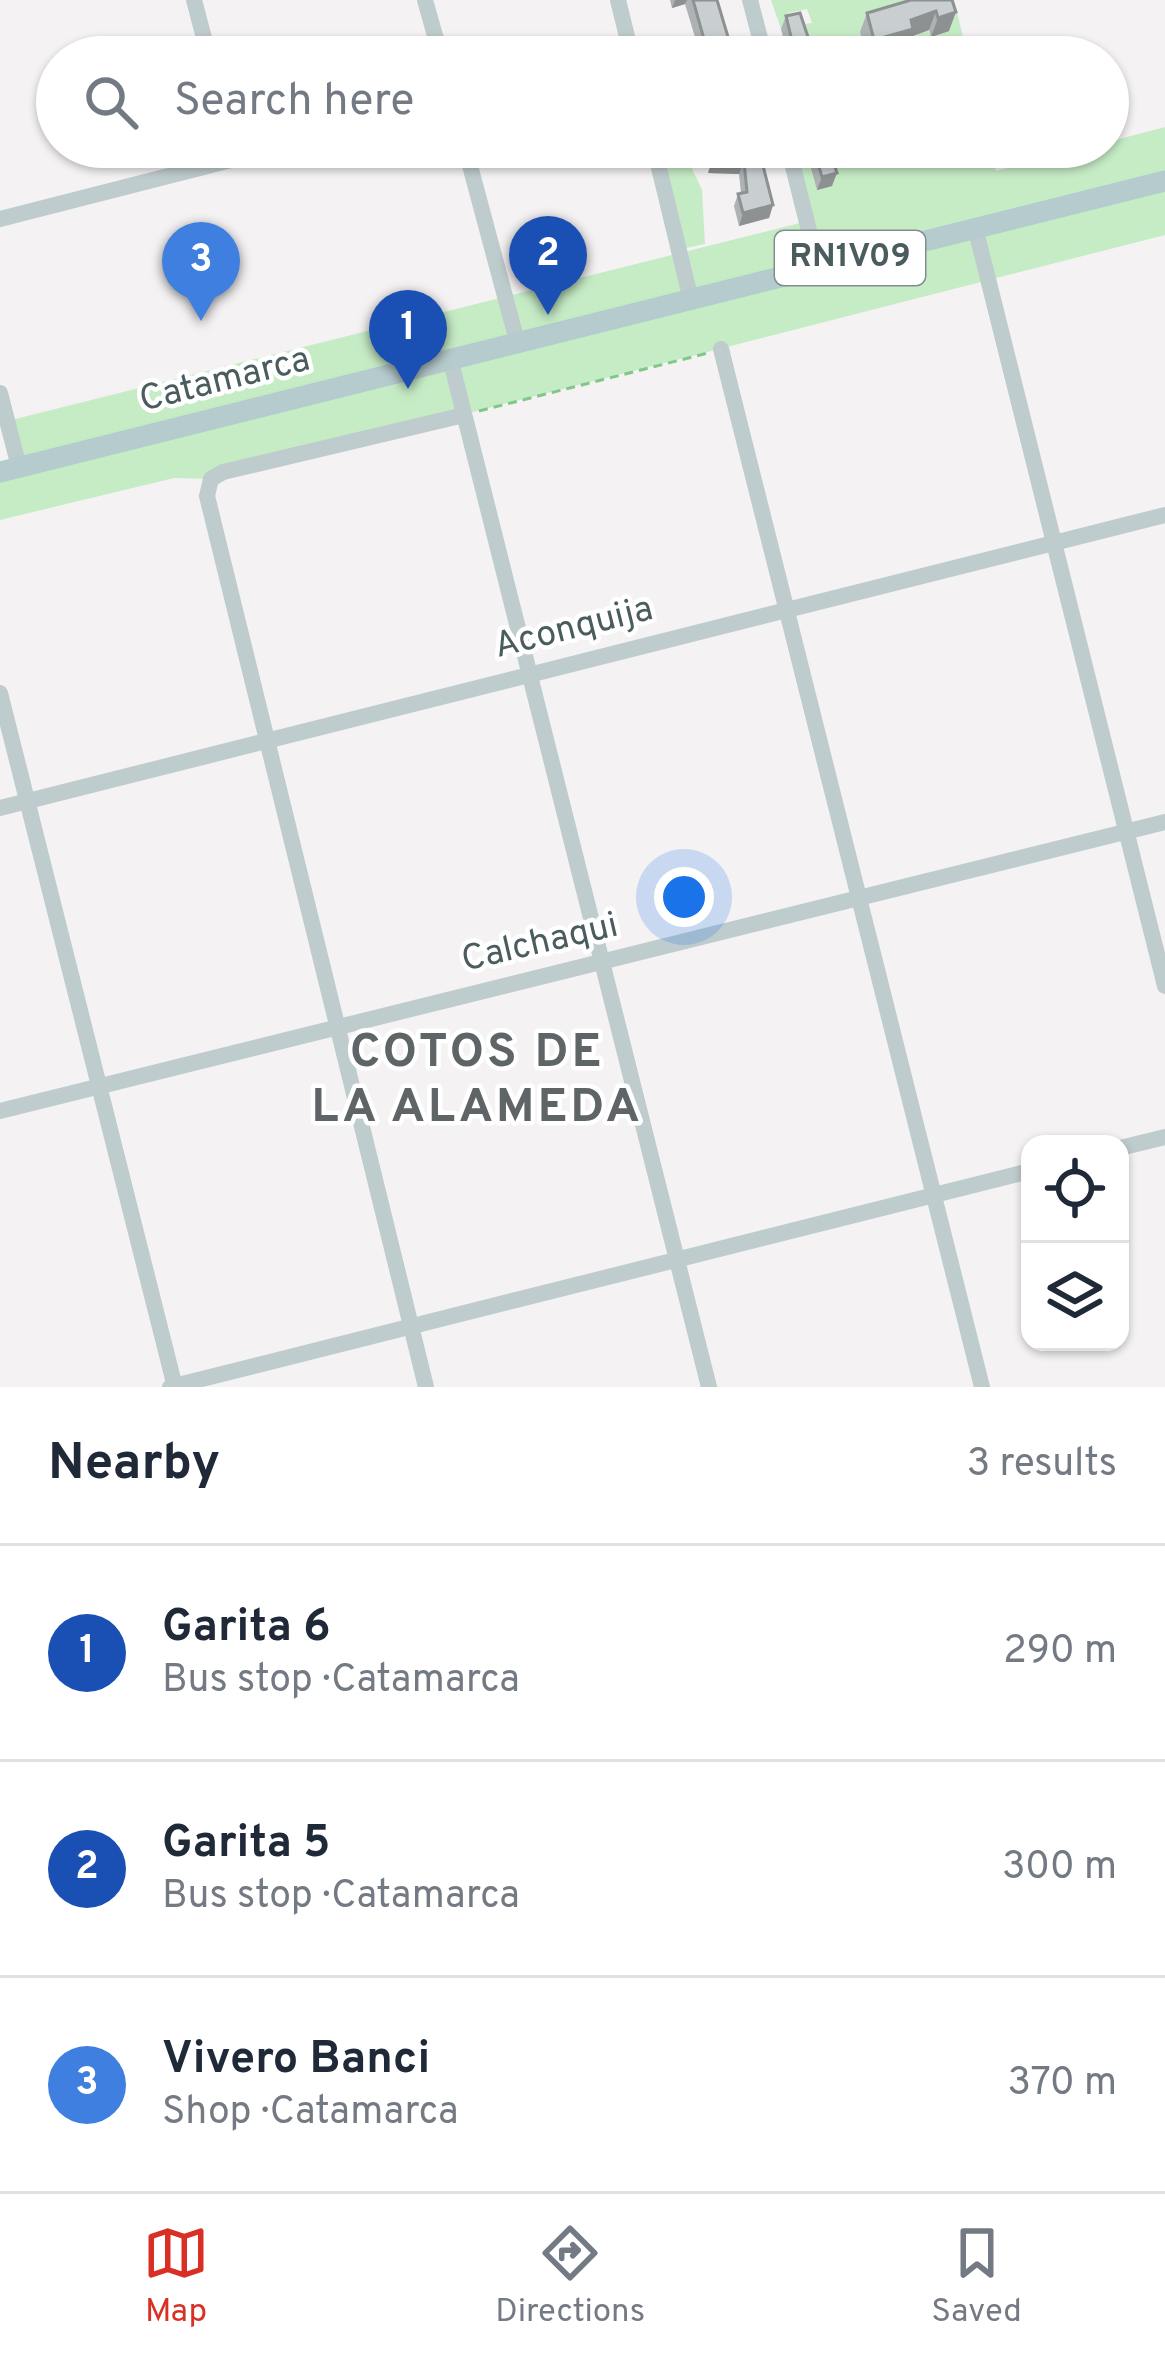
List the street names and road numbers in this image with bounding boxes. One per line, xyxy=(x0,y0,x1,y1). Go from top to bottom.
road number: RN1V09 xyxy=(775,231,925,285)
street label: Catamarca xyxy=(135,338,315,424)
street label: Aconquija xyxy=(490,587,658,671)
street label: Calchaqui xyxy=(457,904,623,984)

